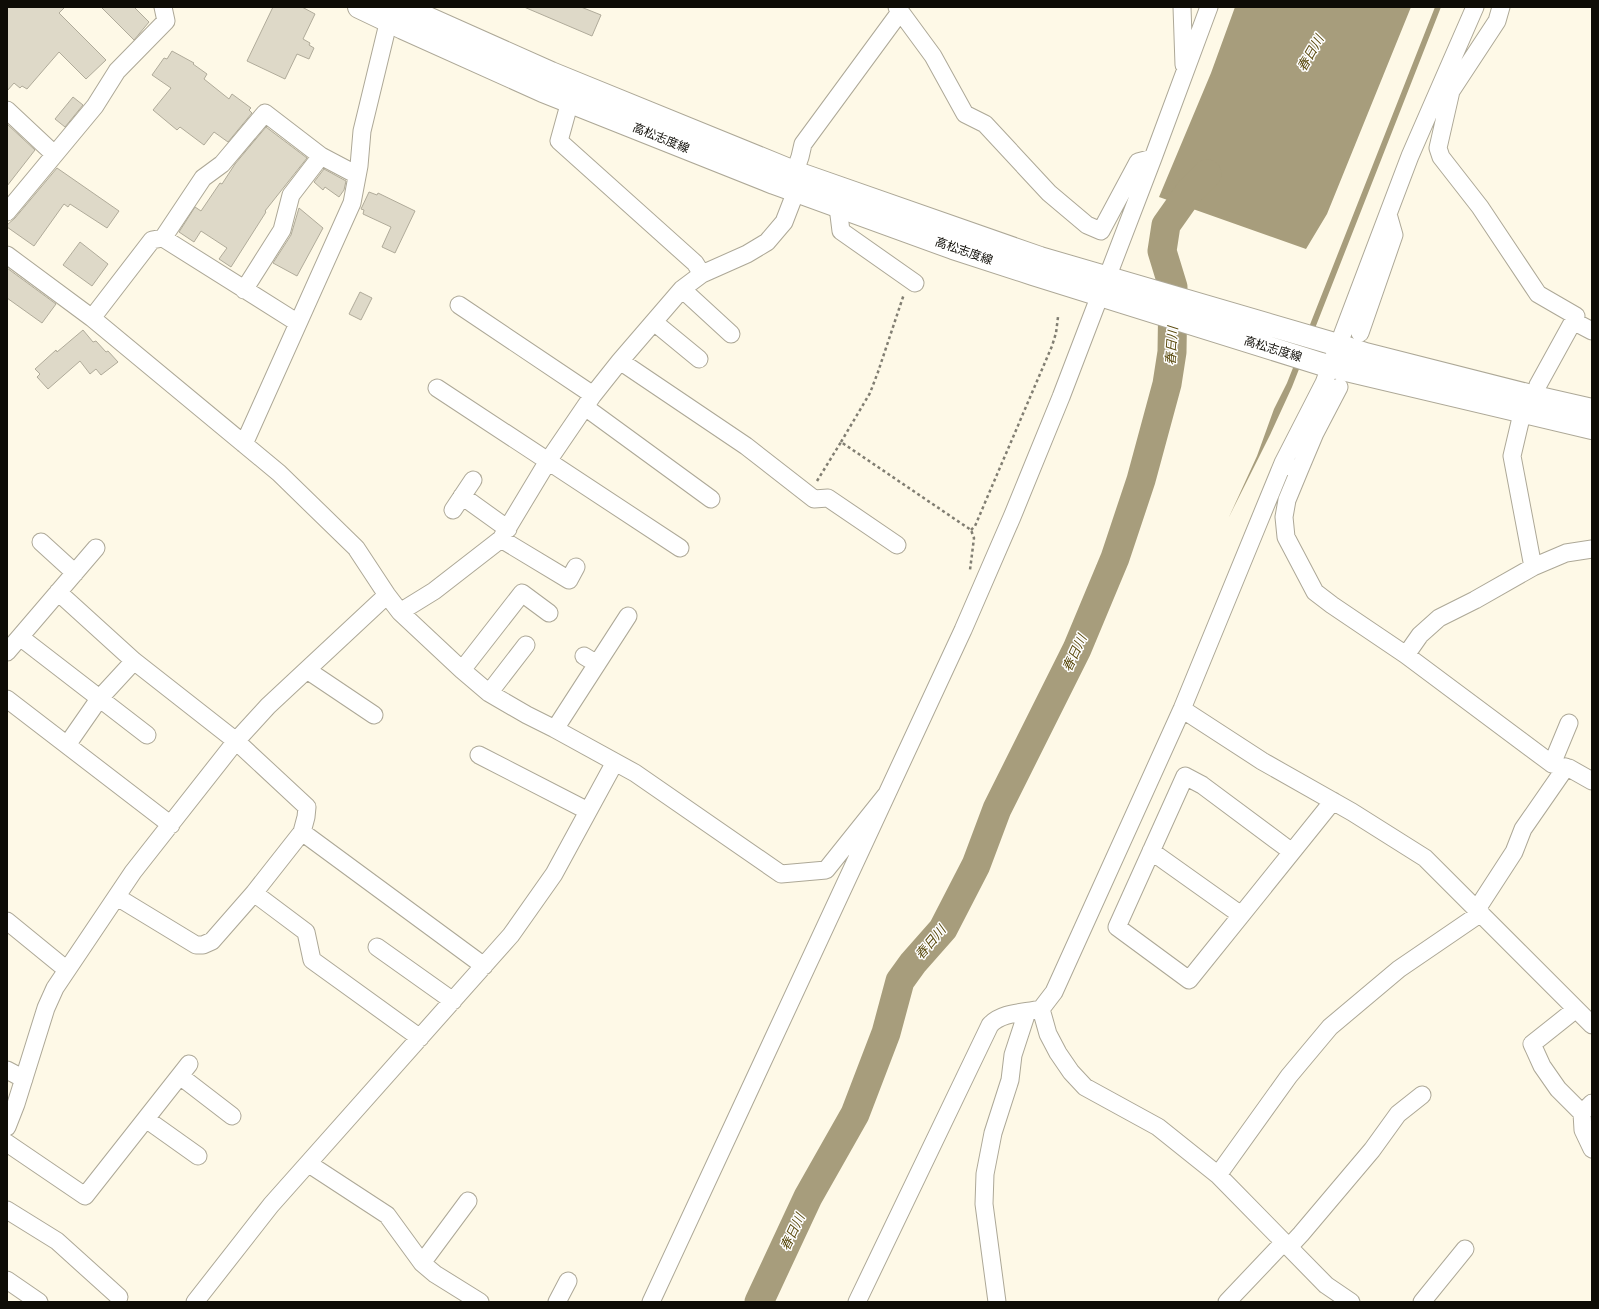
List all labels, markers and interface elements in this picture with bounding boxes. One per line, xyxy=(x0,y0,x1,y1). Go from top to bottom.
water label: 春日川 xyxy=(1294,31,1328,74)
street label: 高松志度線 xyxy=(631,120,691,156)
street label: 高松志度線 xyxy=(933,235,995,267)
water label: 春日川 xyxy=(1163,324,1180,366)
street label: 高松志度線 xyxy=(1242,334,1304,364)
water label: 春日川 xyxy=(1059,631,1090,674)
water label: 春日川 xyxy=(912,921,950,962)
water label: 春日川 xyxy=(777,1210,808,1253)

